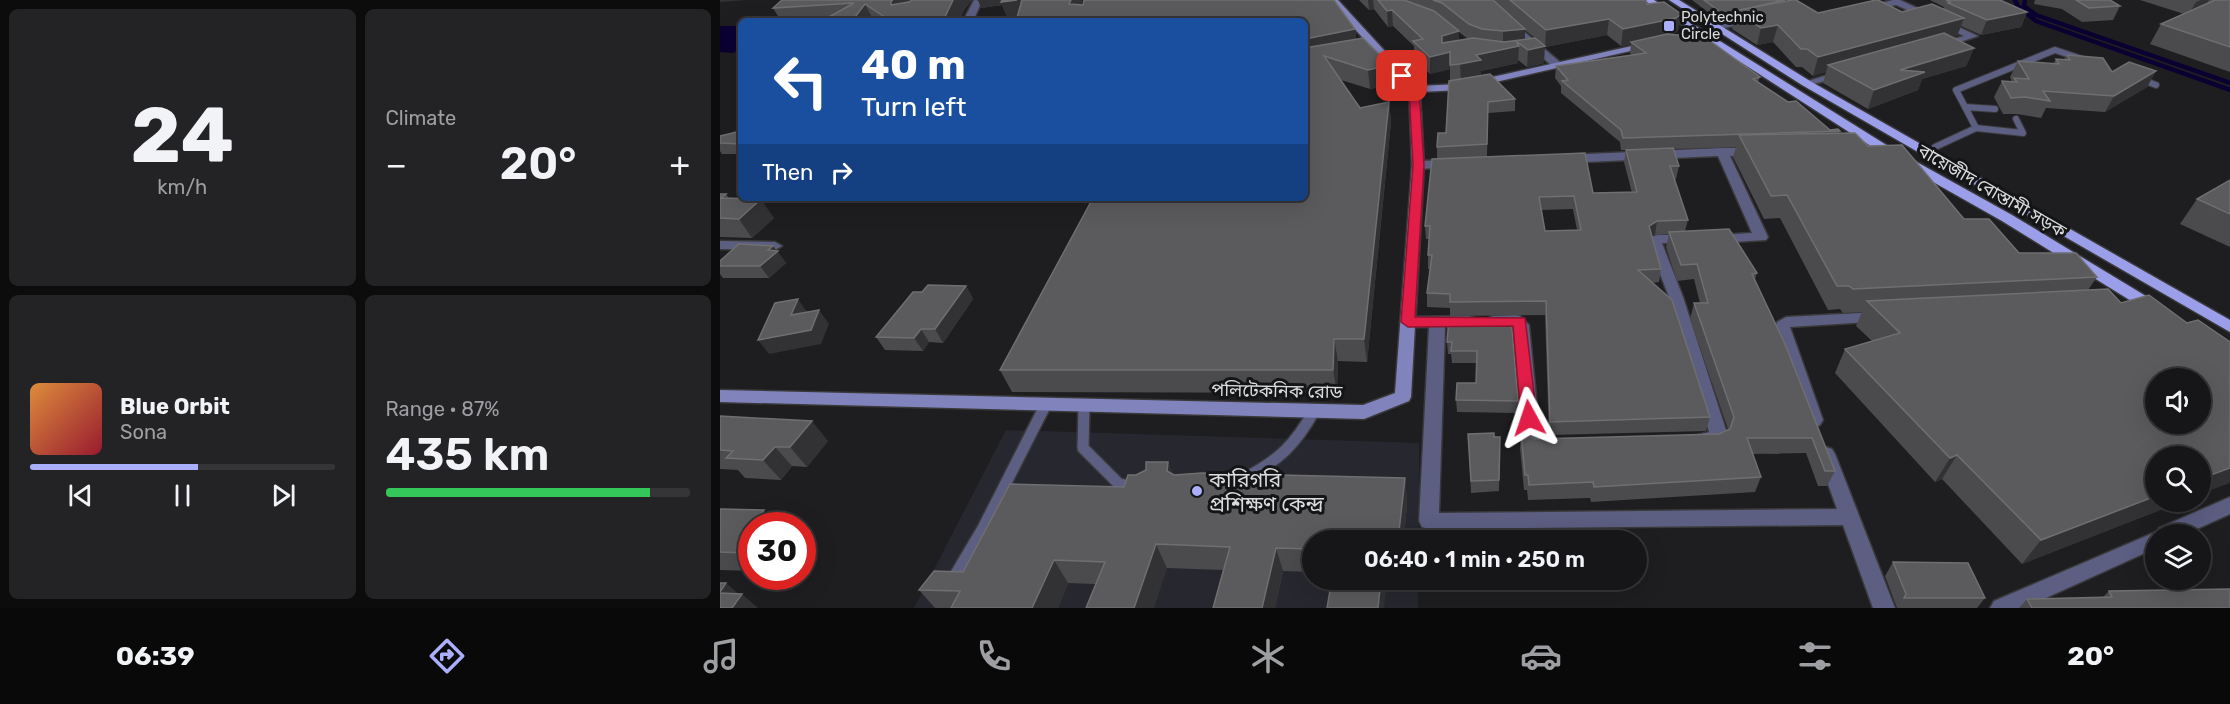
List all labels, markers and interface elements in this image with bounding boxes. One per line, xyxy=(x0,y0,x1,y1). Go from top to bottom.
place label: Polytechnic Circle xyxy=(1681,8,1764,43)
marker: Polytechnic Circle xyxy=(1662,19,1676,33)
text: 40 m xyxy=(861,40,966,90)
icon: left xyxy=(762,42,840,120)
pin xyxy=(1376,50,1427,101)
icon: arrive xyxy=(1385,59,1418,92)
text: 24 xyxy=(130,89,234,182)
text: Turn left xyxy=(861,91,966,123)
text: Climate xyxy=(386,106,456,130)
text: 20° xyxy=(500,137,577,190)
street label: বায়েজীদ বোস্তামী সড়ক xyxy=(1913,139,2070,243)
text: − xyxy=(386,145,407,184)
text: + xyxy=(669,145,690,184)
icon: right xyxy=(825,156,858,189)
text: Then xyxy=(762,159,813,186)
text: km/h xyxy=(157,175,207,199)
map controls xyxy=(2145,368,2211,590)
button: sound xyxy=(2145,368,2211,434)
street label: পলিটেকনিক রোড xyxy=(1211,379,1343,403)
position arrow xyxy=(1497,386,1561,450)
text: Blue Orbit xyxy=(120,393,230,420)
text: Range · 87% xyxy=(386,397,500,421)
text: Sona xyxy=(120,420,167,444)
text: 435 km xyxy=(386,428,549,481)
button: search xyxy=(2145,446,2211,512)
place label: কারিগরি প্রশিক্ষণ কেন্দ্র xyxy=(1208,467,1325,516)
icon: previous xyxy=(64,479,97,512)
icon: pause xyxy=(166,479,199,512)
icon: next xyxy=(267,479,300,512)
marker: কারিগরি প্রশিক্ষণ কেন্দ্র xyxy=(1190,484,1204,498)
speed limit sign: 30 xyxy=(738,512,816,590)
button: layers xyxy=(2145,524,2211,590)
text: 06:40 · 1 min · 250 m xyxy=(1364,546,1585,573)
icon: directions xyxy=(426,635,468,677)
icon: music xyxy=(700,635,742,677)
icon: phone xyxy=(973,635,1015,677)
icon: climate xyxy=(1247,635,1289,677)
icon: car xyxy=(1520,635,1562,677)
icon: filters xyxy=(1794,635,1836,677)
text: 06:39 xyxy=(116,640,195,672)
text: 20° xyxy=(2067,640,2114,672)

